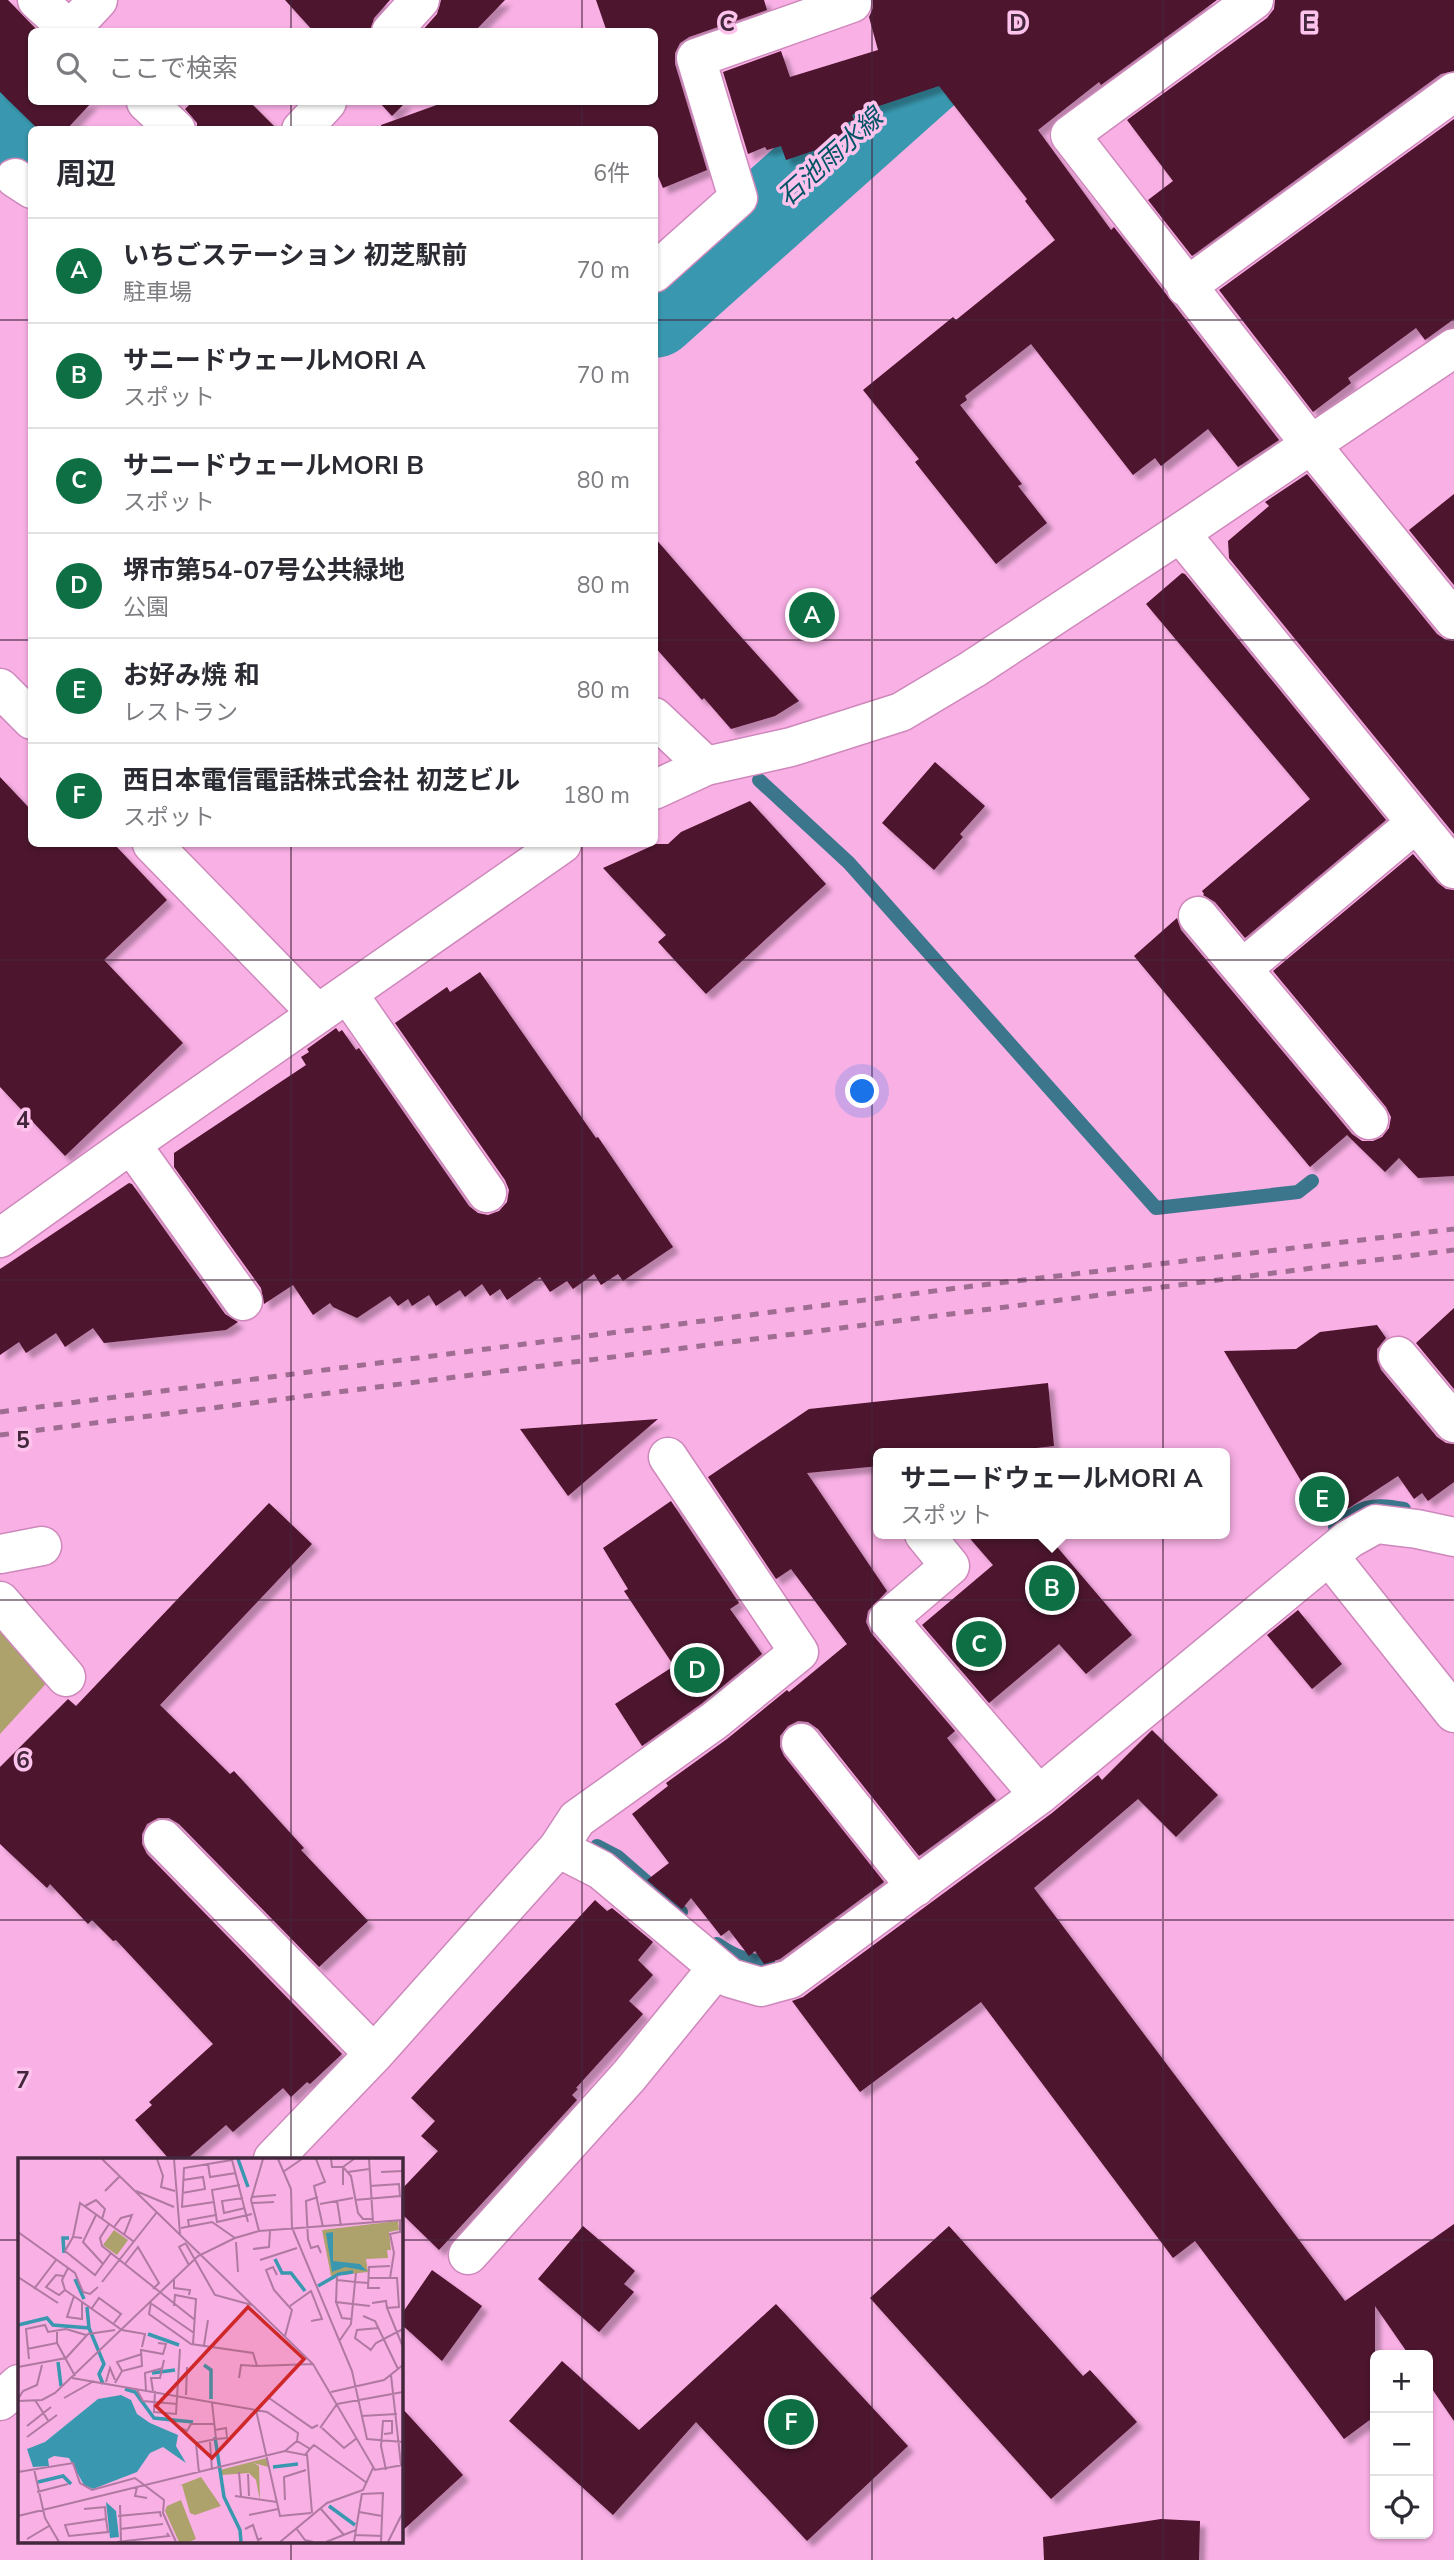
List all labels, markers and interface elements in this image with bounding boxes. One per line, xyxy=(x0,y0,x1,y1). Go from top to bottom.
text: C xyxy=(719,8,735,39)
text: D xyxy=(1009,8,1027,39)
text: E xyxy=(1302,8,1316,39)
search box xyxy=(28,28,658,105)
icon: search xyxy=(52,48,90,86)
text: ここで検索 xyxy=(108,51,238,86)
water label: 石池雨水線 xyxy=(770,99,893,214)
text: 周辺 xyxy=(56,154,116,195)
text: 6件 xyxy=(593,158,630,189)
text: いちごステーション 初芝駅前 xyxy=(123,238,468,273)
text: A xyxy=(70,255,88,286)
text: 70 m xyxy=(577,255,630,286)
text: 駐車場 xyxy=(123,277,192,308)
text: サニードウェールMORI A xyxy=(123,343,425,378)
text: B xyxy=(71,360,87,391)
text: 70 m xyxy=(577,360,630,391)
text: スポット xyxy=(123,382,215,413)
text: サニードウェールMORI B xyxy=(123,448,424,483)
text: C xyxy=(71,465,87,496)
text: 80 m xyxy=(577,465,630,496)
text: スポット xyxy=(123,487,215,518)
text: 堺市第54-07号公共緑地 xyxy=(123,553,405,588)
text: D xyxy=(70,570,88,601)
text: 80 m xyxy=(577,570,630,601)
pin: A xyxy=(789,589,835,641)
text: 公園 xyxy=(123,592,169,623)
text: お好み焼 和 xyxy=(123,658,260,693)
text: E xyxy=(72,675,86,706)
text: 80 m xyxy=(577,675,630,706)
text: レストラン xyxy=(123,697,238,728)
text: 西日本電信電話株式会社 初芝ビル xyxy=(123,763,520,798)
text: F xyxy=(73,780,85,811)
text: 180 m xyxy=(563,780,630,811)
text: スポット xyxy=(123,802,215,833)
your location xyxy=(845,1074,879,1108)
text: 4 xyxy=(16,1105,30,1136)
text: 5 xyxy=(16,1425,30,1456)
popup xyxy=(873,1448,1230,1539)
text: サニードウェールMORI A xyxy=(900,1461,1203,1496)
pin: E xyxy=(1299,1473,1345,1525)
text: スポット xyxy=(900,1500,992,1531)
pin: B xyxy=(1029,1562,1075,1614)
pin: C xyxy=(956,1618,1002,1670)
pin: D xyxy=(674,1644,720,1696)
text: 6 xyxy=(16,1745,30,1776)
text: 7 xyxy=(16,2065,30,2096)
inset map xyxy=(18,2158,402,2542)
map controls xyxy=(1370,2350,1433,2539)
button: + xyxy=(1370,2350,1433,2413)
pin: F xyxy=(768,2396,814,2448)
button: − xyxy=(1370,2413,1433,2476)
button: locate xyxy=(1370,2476,1433,2539)

